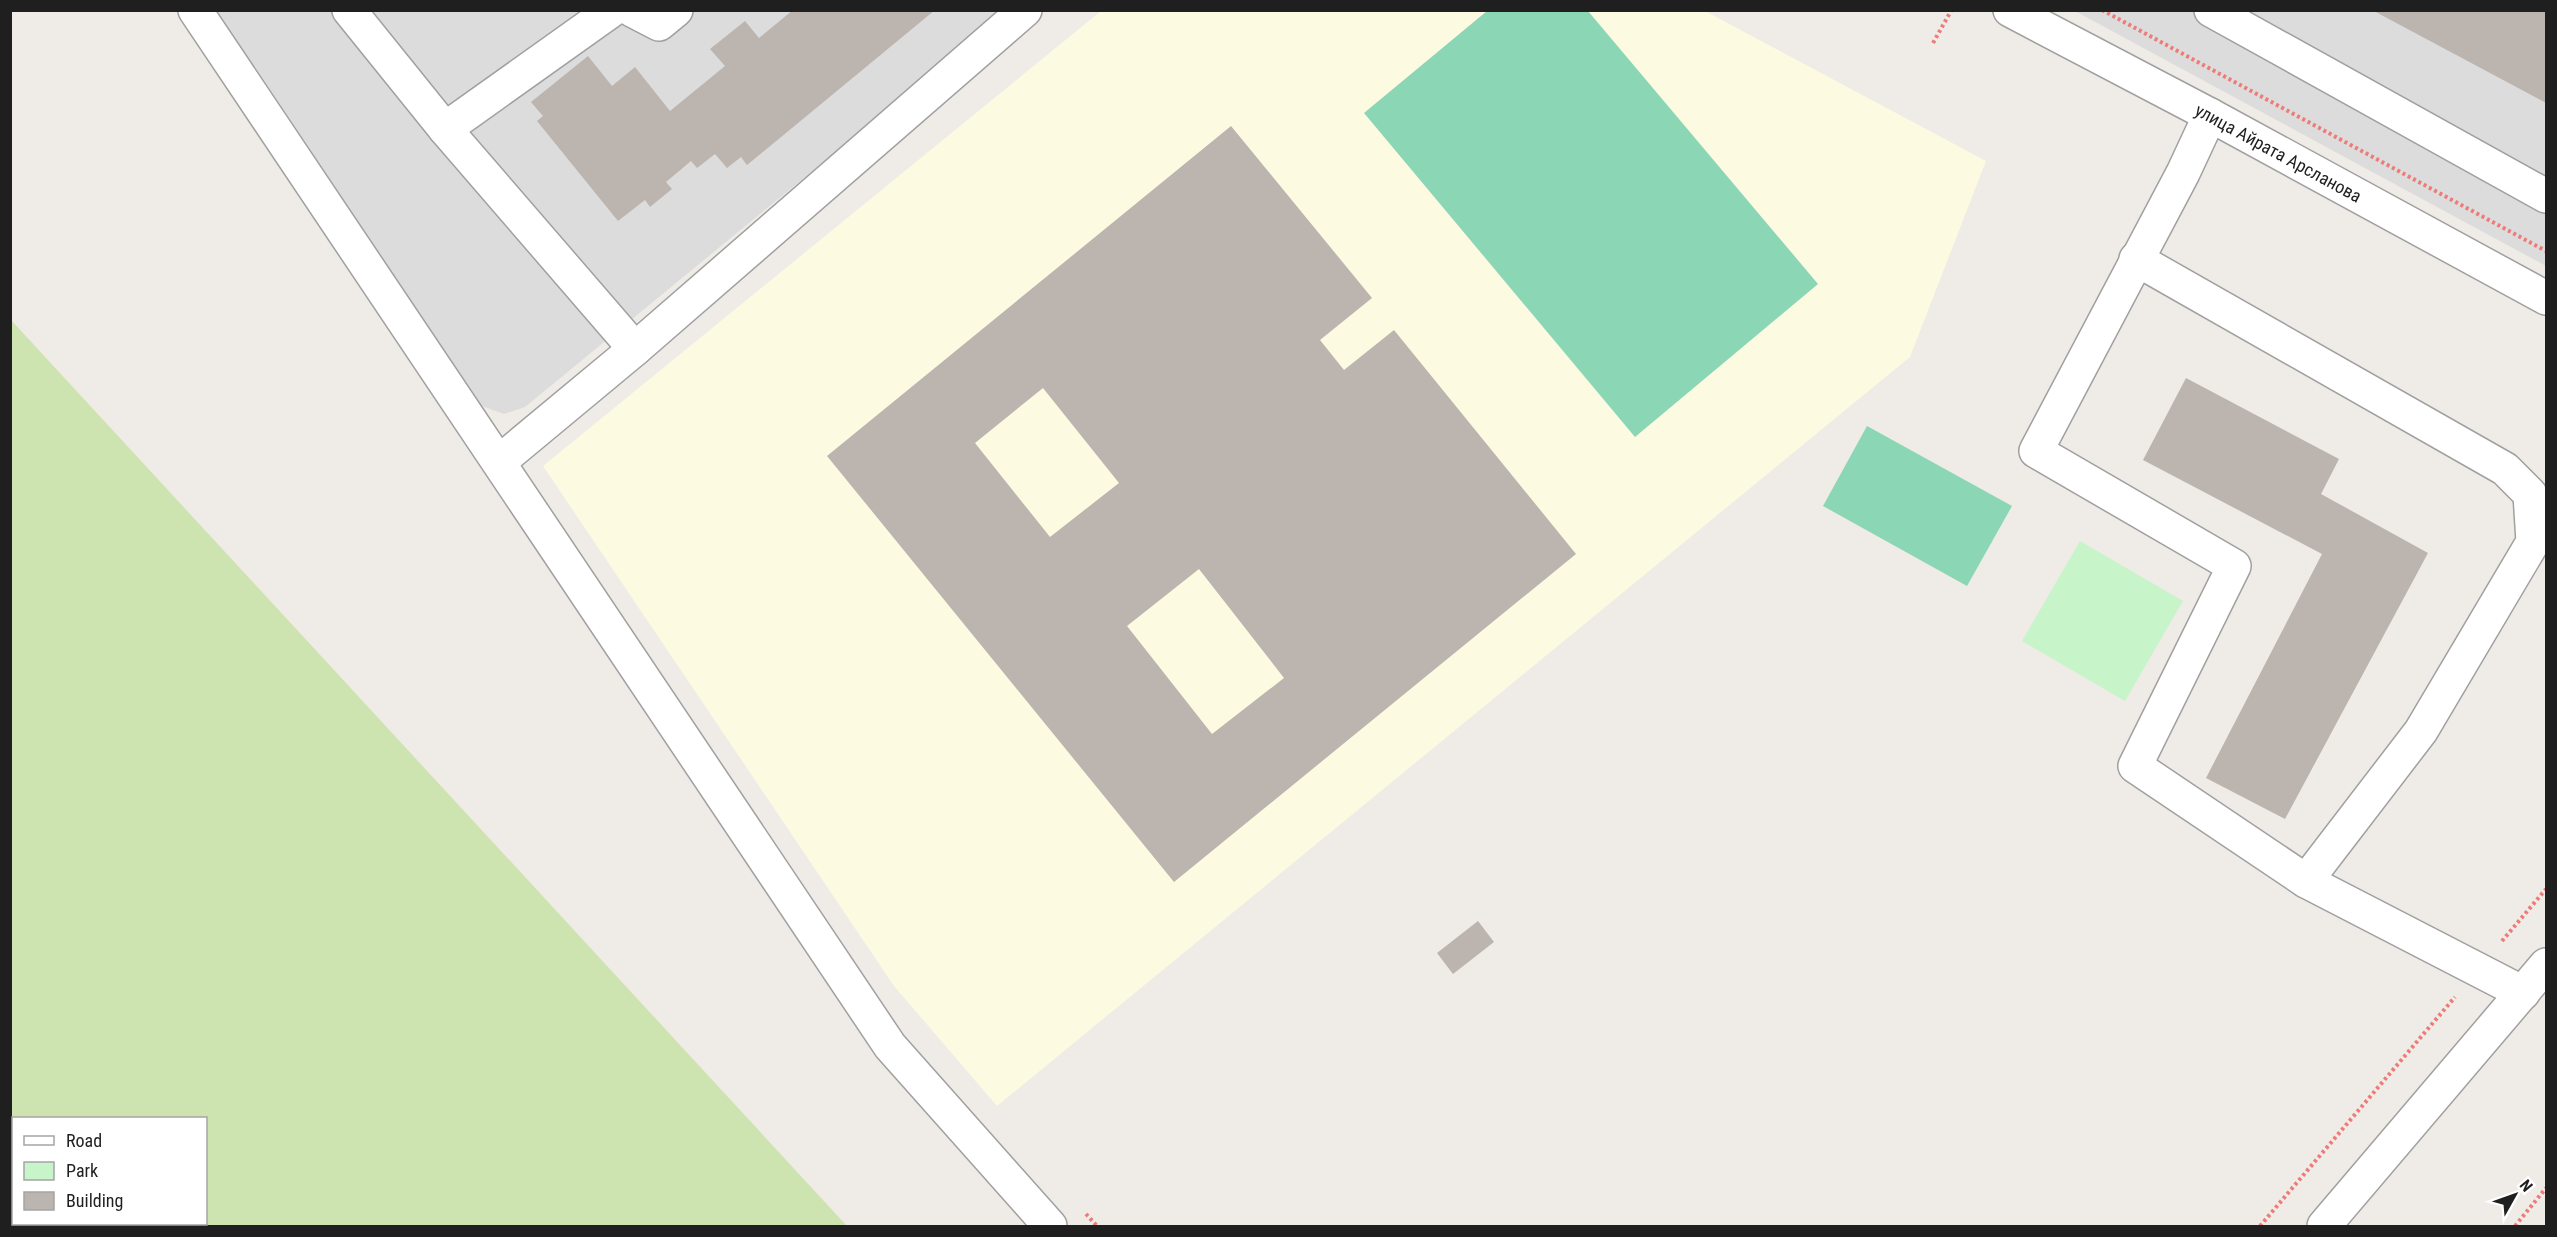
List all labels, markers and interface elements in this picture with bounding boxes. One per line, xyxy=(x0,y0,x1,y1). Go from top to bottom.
street label: улица Айрата Арсланова xyxy=(2192,99,2365,206)
legend xyxy=(12,1117,207,1225)
text: Road xyxy=(66,1130,102,1151)
text: Park xyxy=(66,1160,98,1181)
north arrow xyxy=(2485,1165,2545,1225)
text: N xyxy=(2516,1176,2537,1196)
text: Building xyxy=(66,1190,123,1211)

